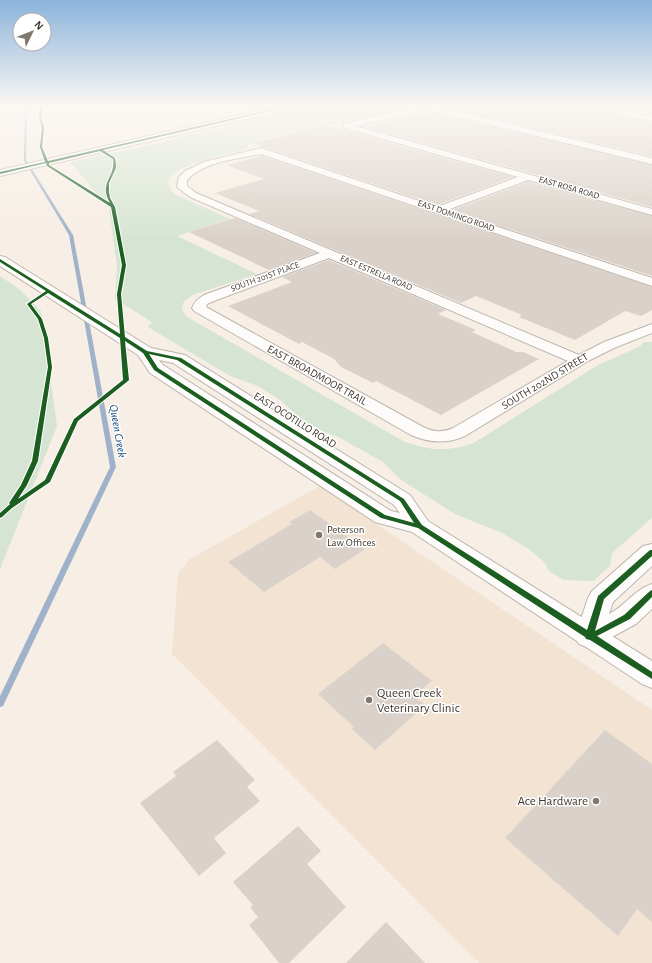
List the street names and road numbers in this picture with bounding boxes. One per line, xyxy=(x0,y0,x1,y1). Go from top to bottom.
street label: EAST ROSA ROAD xyxy=(538,175,601,201)
street label: EAST DOMINGO ROAD xyxy=(416,199,496,233)
street label: EAST ESTRELLA ROAD xyxy=(339,254,414,292)
street label: SOUTH 201ST PLACE xyxy=(230,260,301,294)
street label: EAST BROADMOOR TRAIL xyxy=(265,343,369,407)
street label: SOUTH 202ND STREET xyxy=(500,351,591,411)
street label: EAST OCOTILLO ROAD xyxy=(252,390,338,450)

